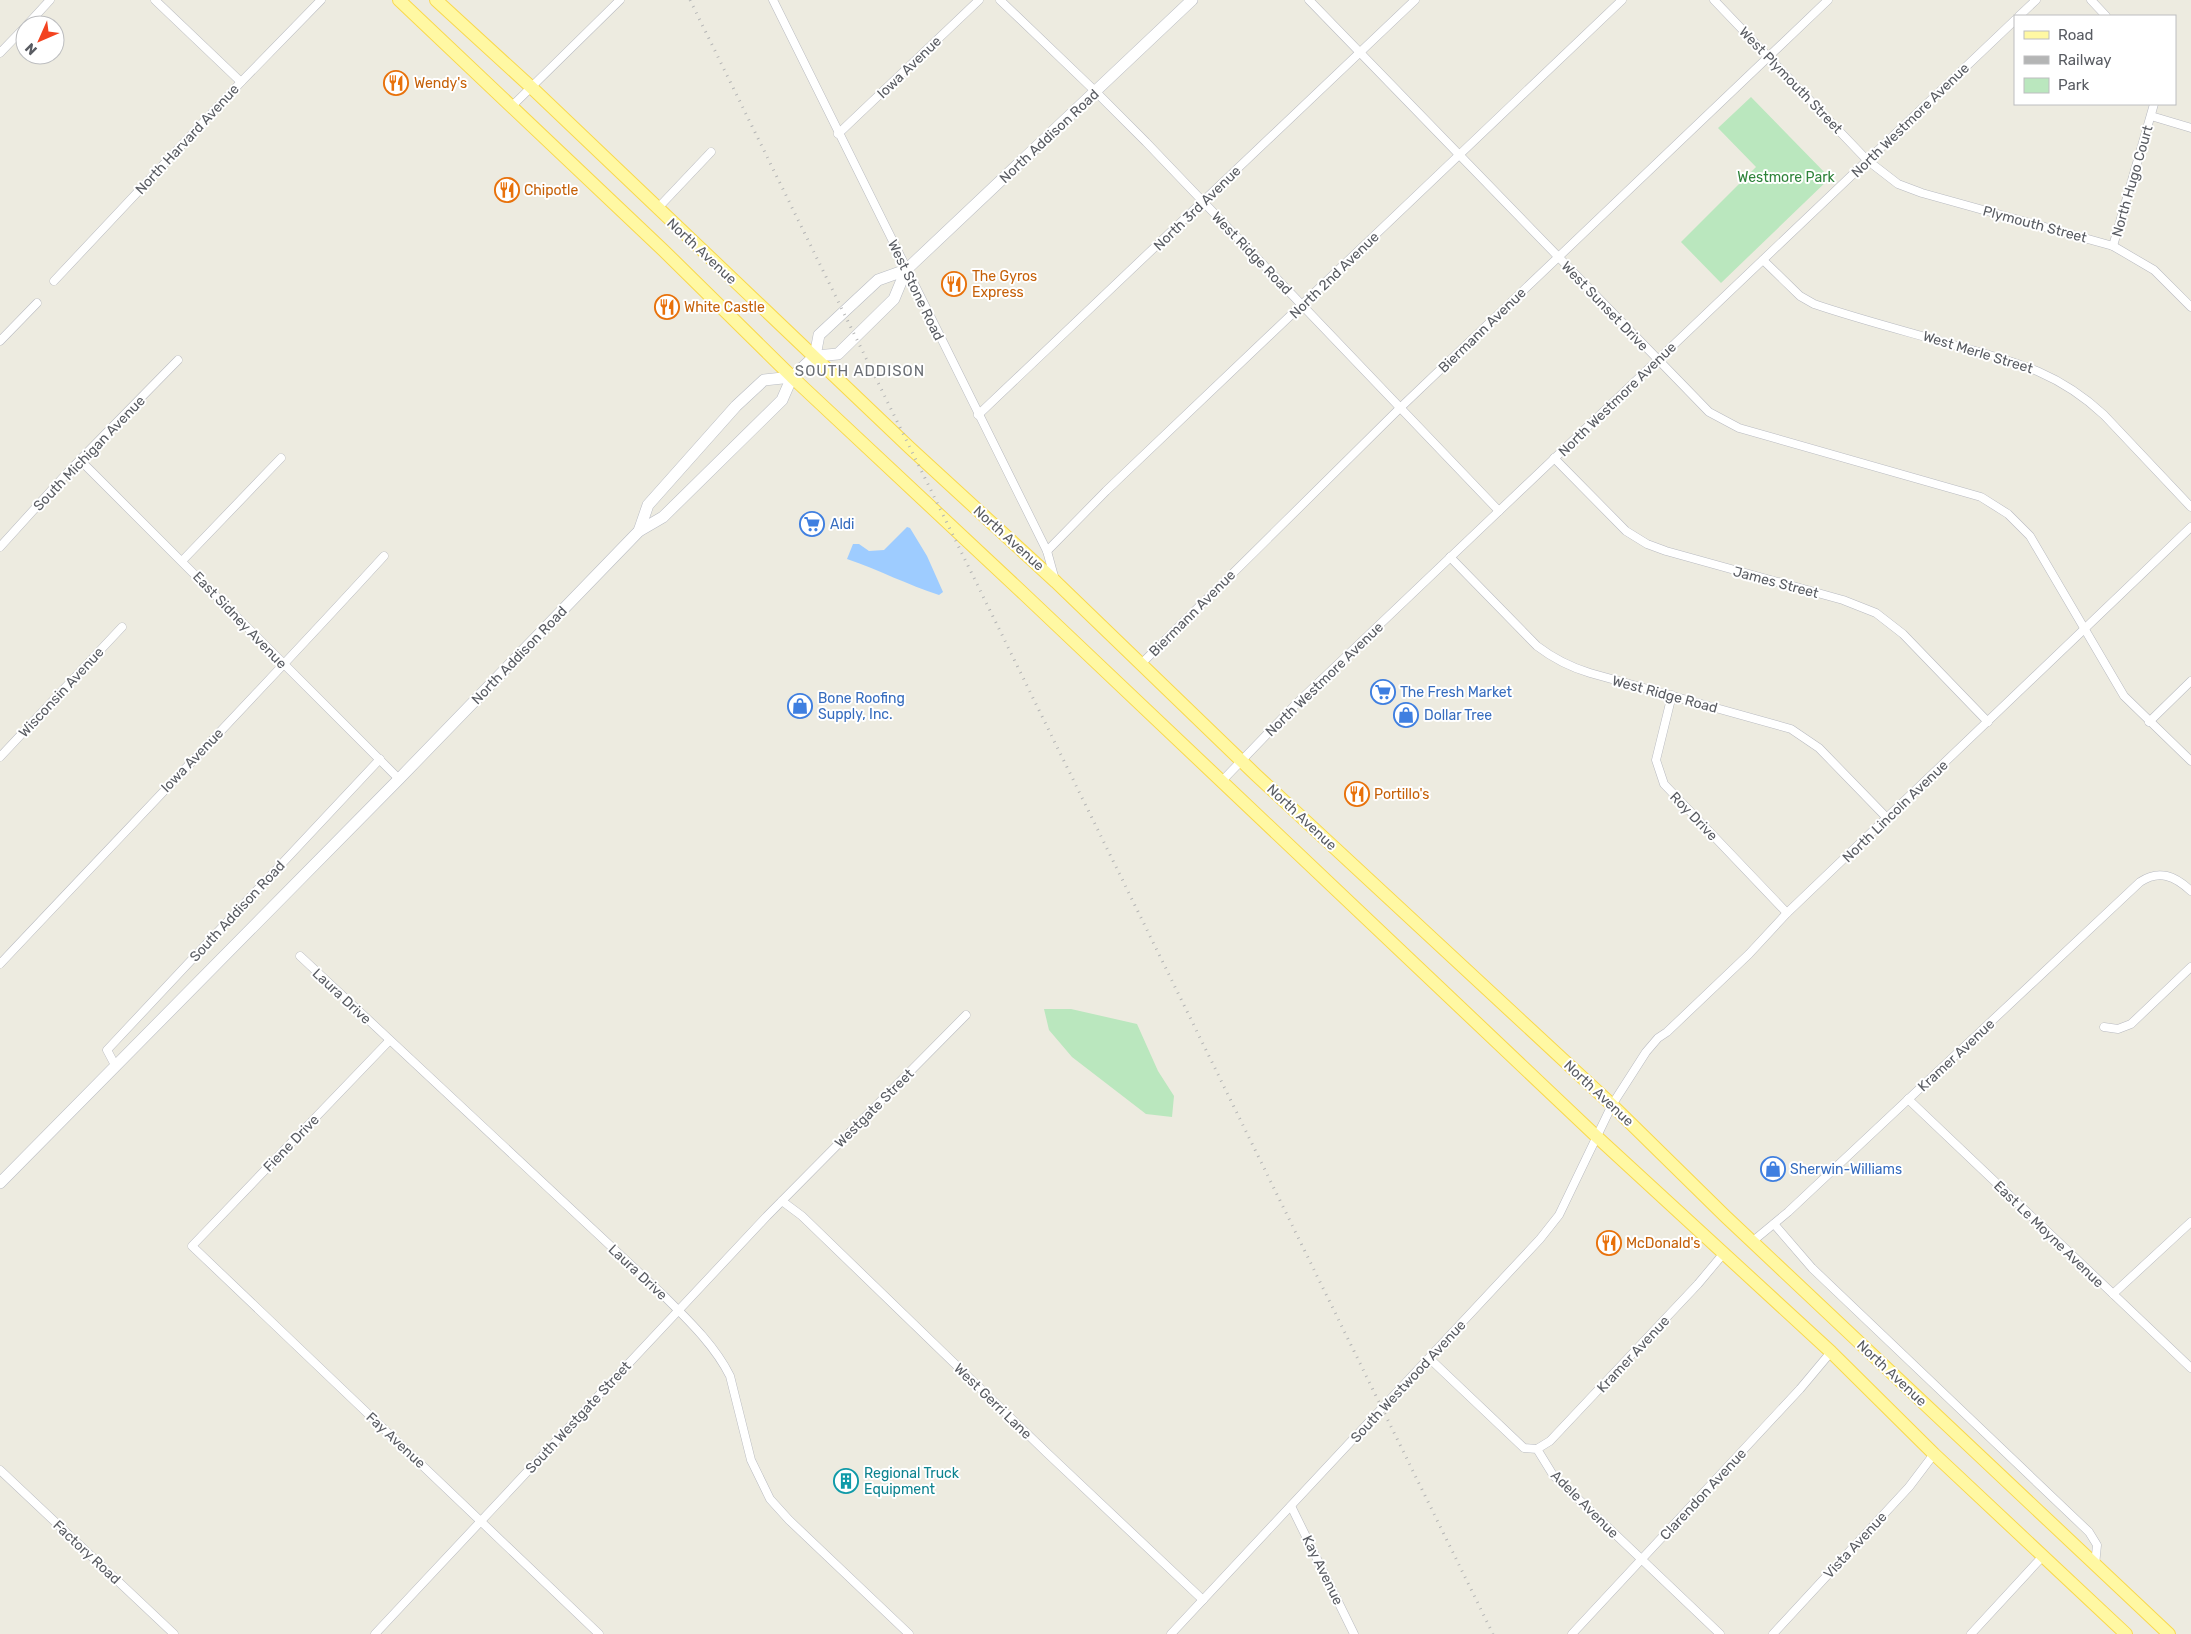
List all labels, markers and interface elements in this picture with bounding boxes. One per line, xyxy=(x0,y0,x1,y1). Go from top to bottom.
north arrow xyxy=(15,15,65,65)
legend xyxy=(2014,15,2176,105)
street label: West Plymouth Street xyxy=(1735,23,1846,138)
text: Road xyxy=(2058,26,2094,44)
street label: Iowa Avenue xyxy=(874,32,945,102)
text: N xyxy=(22,39,41,58)
text: Railway xyxy=(2058,51,2112,69)
street label: North Westmore Avenue xyxy=(1848,60,1973,181)
restaurant icon: Wendy's xyxy=(383,70,409,96)
place label: Wendy's xyxy=(414,75,467,92)
text: Park xyxy=(2058,76,2089,94)
street label: North Harvard Avenue xyxy=(132,81,243,198)
street label: North Addison Road xyxy=(996,86,1103,187)
street label: North Hugo Court xyxy=(2108,123,2157,239)
street label: North 3rd Avenue xyxy=(1150,162,1245,254)
park label: Westmore Park xyxy=(1737,169,1835,186)
restaurant icon: Chipotle xyxy=(494,177,520,203)
place label: Chipotle xyxy=(524,182,578,199)
street label: Plymouth Street xyxy=(1981,202,2089,247)
street label: West Ridge Road xyxy=(1208,208,1295,298)
street label: North Avenue xyxy=(663,215,740,288)
street label: North 2nd Avenue xyxy=(1286,228,1383,322)
street label: West Stone Road xyxy=(884,237,947,343)
street label: West Sunset Drive xyxy=(1558,258,1652,355)
place label: The Gyros Express xyxy=(972,268,1037,301)
restaurant icon: The Gyros Express xyxy=(941,271,967,297)
street label: Biermann Avenue xyxy=(1435,284,1530,376)
restaurant icon: White Castle xyxy=(654,294,680,320)
place label: White Castle xyxy=(684,299,765,316)
street label: West Merle Street xyxy=(1921,328,2035,377)
street label: North Westmore Avenue xyxy=(1555,339,1680,460)
district label: SOUTH ADDISON xyxy=(795,362,925,380)
street label: South Michigan Avenue xyxy=(30,392,149,514)
street label: North Avenue xyxy=(970,502,1048,575)
supermarket icon: Aldi xyxy=(799,511,825,537)
place label: Aldi xyxy=(830,516,855,533)
street label: James Street xyxy=(1731,563,1821,602)
street label: Biermann Avenue xyxy=(1146,567,1239,660)
street label: East Sidney Avenue xyxy=(189,568,290,672)
street label: North Addison Road xyxy=(468,603,571,708)
street label: North Westmore Avenue xyxy=(1262,619,1387,740)
street label: Wisconsin Avenue xyxy=(15,644,108,741)
street label: West Ridge Road xyxy=(1610,672,1719,717)
supermarket icon: The Fresh Market xyxy=(1370,679,1396,705)
place label: The Fresh Market xyxy=(1400,684,1513,701)
place label: Bone Roofing Supply, Inc. xyxy=(818,690,905,723)
shop icon: Bone Roofing Supply, Inc. xyxy=(787,693,813,719)
shop icon: Dollar Tree xyxy=(1393,702,1419,728)
place label: Dollar Tree xyxy=(1424,707,1492,724)
street label: Iowa Avenue xyxy=(158,725,227,796)
street label: North Lincoln Avenue xyxy=(1839,757,1952,866)
street label: North Avenue xyxy=(1263,781,1340,854)
restaurant icon: Portillo's xyxy=(1344,781,1370,807)
place label: Portillo's xyxy=(1374,786,1429,803)
street label: Roy Drive xyxy=(1666,788,1721,844)
street label: South Addison Road xyxy=(186,857,289,965)
street label: Laura Drive xyxy=(309,965,375,1028)
street label: Kramer Avenue xyxy=(1914,1015,1998,1095)
street label: North Avenue xyxy=(1560,1057,1637,1130)
street label: Westgate Street xyxy=(831,1065,918,1151)
street label: Fiene Drive xyxy=(260,1111,323,1175)
shop icon: Sherwin-Williams xyxy=(1760,1156,1786,1182)
place label: Sherwin-Williams xyxy=(1790,1161,1902,1178)
street label: East Le Moyne Avenue xyxy=(1990,1177,2107,1291)
restaurant icon: McDonald's xyxy=(1596,1230,1622,1256)
place label: McDonald's xyxy=(1626,1235,1700,1252)
street label: Laura Drive xyxy=(605,1241,671,1304)
street label: Kramer Avenue xyxy=(1593,1312,1673,1396)
street label: South Westwood Avenue xyxy=(1347,1316,1470,1446)
street label: North Avenue xyxy=(1853,1337,1930,1410)
street label: South Westgate Street xyxy=(522,1357,635,1477)
street label: West Gerri Lane xyxy=(950,1360,1035,1443)
street label: Fay Avenue xyxy=(363,1409,429,1472)
street label: Clarendon Avenue xyxy=(1657,1445,1750,1544)
place label: Regional Truck Equipment xyxy=(864,1465,960,1498)
street label: Adele Avenue xyxy=(1547,1467,1622,1542)
building icon: Regional Truck Equipment xyxy=(833,1468,859,1494)
street label: Vista Avenue xyxy=(1820,1508,1891,1582)
street label: Factory Road xyxy=(49,1517,124,1588)
street label: Kay Avenue xyxy=(1298,1533,1347,1608)

